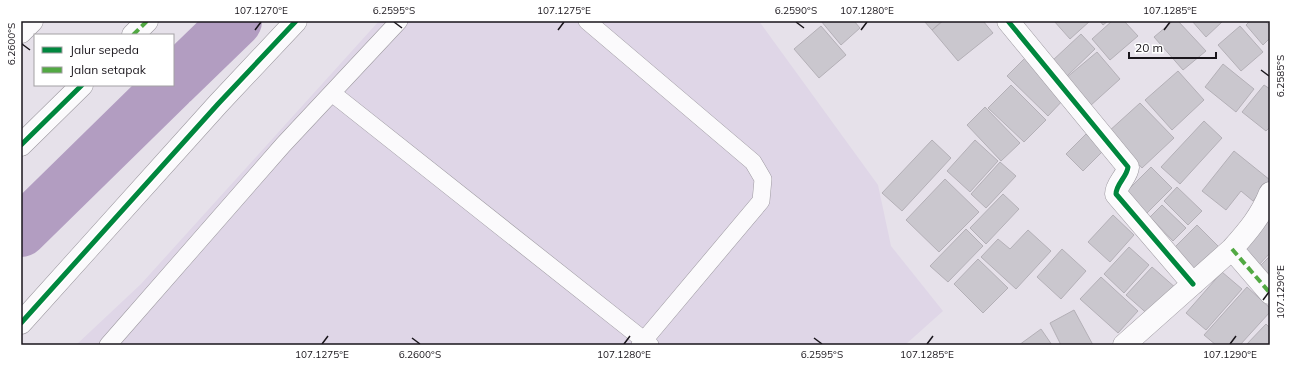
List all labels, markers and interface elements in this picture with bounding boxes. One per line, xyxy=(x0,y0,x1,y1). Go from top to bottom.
text: 107.1270°E xyxy=(234,4,288,17)
text: 6.2595°S xyxy=(373,4,415,17)
text: 107.1275°E xyxy=(537,4,591,17)
text: 6.2590°S xyxy=(775,4,817,17)
text: 107.1280°E xyxy=(840,4,894,17)
text: 107.1285°E xyxy=(1143,4,1197,17)
text: 6.2600°S xyxy=(5,23,18,65)
legend xyxy=(34,34,174,86)
scale bar xyxy=(1129,34,1216,60)
text: 20 m xyxy=(1135,40,1163,55)
text: Jalur sepeda xyxy=(70,42,139,57)
text: 6.2585°S xyxy=(1274,55,1287,97)
text: Jalan setapak xyxy=(70,62,147,77)
text: 107.1290°E xyxy=(1274,265,1287,319)
text: 107.1275°E xyxy=(295,348,349,361)
text: 6.2600°S xyxy=(399,348,441,361)
text: 107.1280°E xyxy=(597,348,651,361)
text: 6.2595°S xyxy=(801,348,843,361)
text: 107.1285°E xyxy=(900,348,954,361)
text: 107.1290°E xyxy=(1203,348,1257,361)

